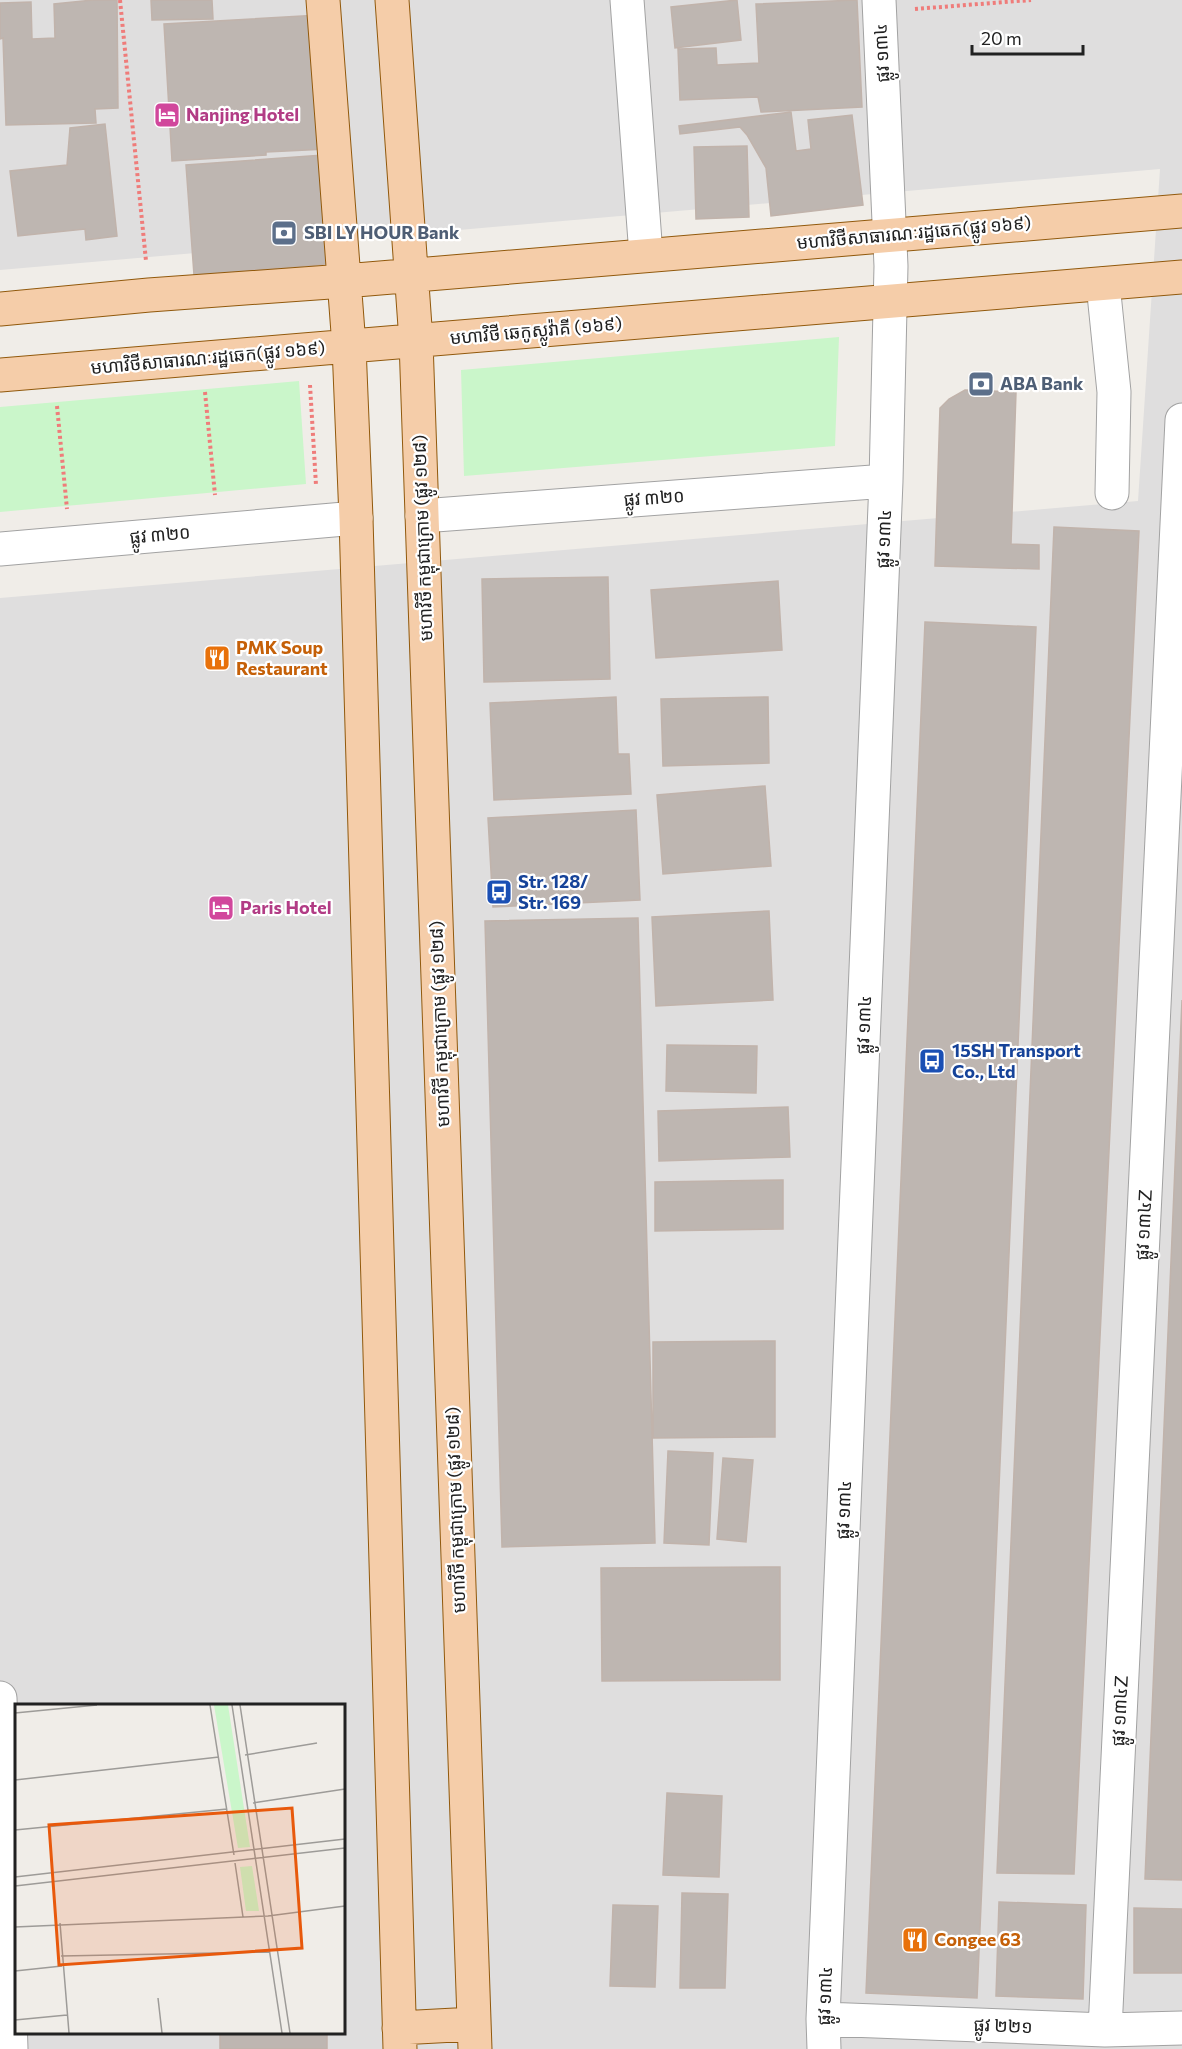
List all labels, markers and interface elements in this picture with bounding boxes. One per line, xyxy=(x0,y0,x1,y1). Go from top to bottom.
scale bar xyxy=(972,18,1083,56)
street label: ផ្លូវ ១៣៤ xyxy=(868,23,900,83)
text: 20 m xyxy=(981,27,1022,49)
hotel icon: Nanjing Hotel xyxy=(152,100,182,130)
place label: Nanjing Hotel xyxy=(186,103,299,125)
street label: មហាវិថីសាធារណៈរដ្ឋឆេក(ផ្លូវ ១៦៩) xyxy=(796,211,1033,260)
bank icon: SBI LY HOUR Bank xyxy=(269,218,299,248)
place label: SBI LY HOUR Bank xyxy=(304,221,460,243)
street label: មហាវិថី ឆេកូស្លូវ៉ាគី (១៦៩) xyxy=(449,312,624,355)
street label: មហាវិថីសាធារណៈរដ្ឋឆេក(ផ្លូវ ១៦៩) xyxy=(90,336,327,385)
bank icon: ABA Bank xyxy=(966,369,996,399)
place label: ABA Bank xyxy=(1000,372,1084,394)
street label: មហាវិថី កម្ពុជាក្រោម (ផ្លូវ ១២៨) xyxy=(407,434,444,642)
street label: ផ្លូវ ៣២០ xyxy=(623,484,686,516)
street label: ផ្លូវ ១៣៤ xyxy=(871,509,901,569)
street label: ផ្លូវ ៣២០ xyxy=(128,520,192,554)
place label: PMK Soup Restaurant xyxy=(236,636,328,679)
restaurant icon: PMK Soup Restaurant xyxy=(202,643,232,673)
place label: Str. 128/ Str. 169 xyxy=(518,870,588,913)
bus stop icon: Str. 128/ Str. 169 xyxy=(484,877,514,907)
hotel icon: Paris Hotel xyxy=(206,893,236,923)
place label: Paris Hotel xyxy=(240,896,332,918)
street label: មហាវិថី កម្ពុជាក្រោម (ផ្លូវ ១២៨) xyxy=(424,920,461,1128)
street label: ផ្លូវ ១៣៤ xyxy=(851,995,881,1055)
place label: 15SH Transport Co., Ltd xyxy=(952,1039,1081,1082)
bus stop icon: 15SH Transport Co., Ltd xyxy=(917,1046,947,1076)
street label: ផ្លូវ ១៣៤Z xyxy=(1130,1189,1162,1261)
street label: មហាវិថី កម្ពុជាក្រោម (ផ្លូវ ១២៨) xyxy=(440,1406,477,1614)
street label: ផ្លូវ ១៣៤ xyxy=(831,1480,861,1540)
street label: ផ្លូវ ១៣៤Z xyxy=(1106,1675,1138,1747)
inset map xyxy=(15,1704,345,2034)
restaurant icon: Congee 63 xyxy=(900,1925,930,1955)
place label: Congee 63 xyxy=(934,1928,1021,1950)
street label: ផ្លូវ ១៣៤ xyxy=(812,1966,842,2026)
street label: ផ្លូវ ២២១ xyxy=(973,2013,1033,2043)

